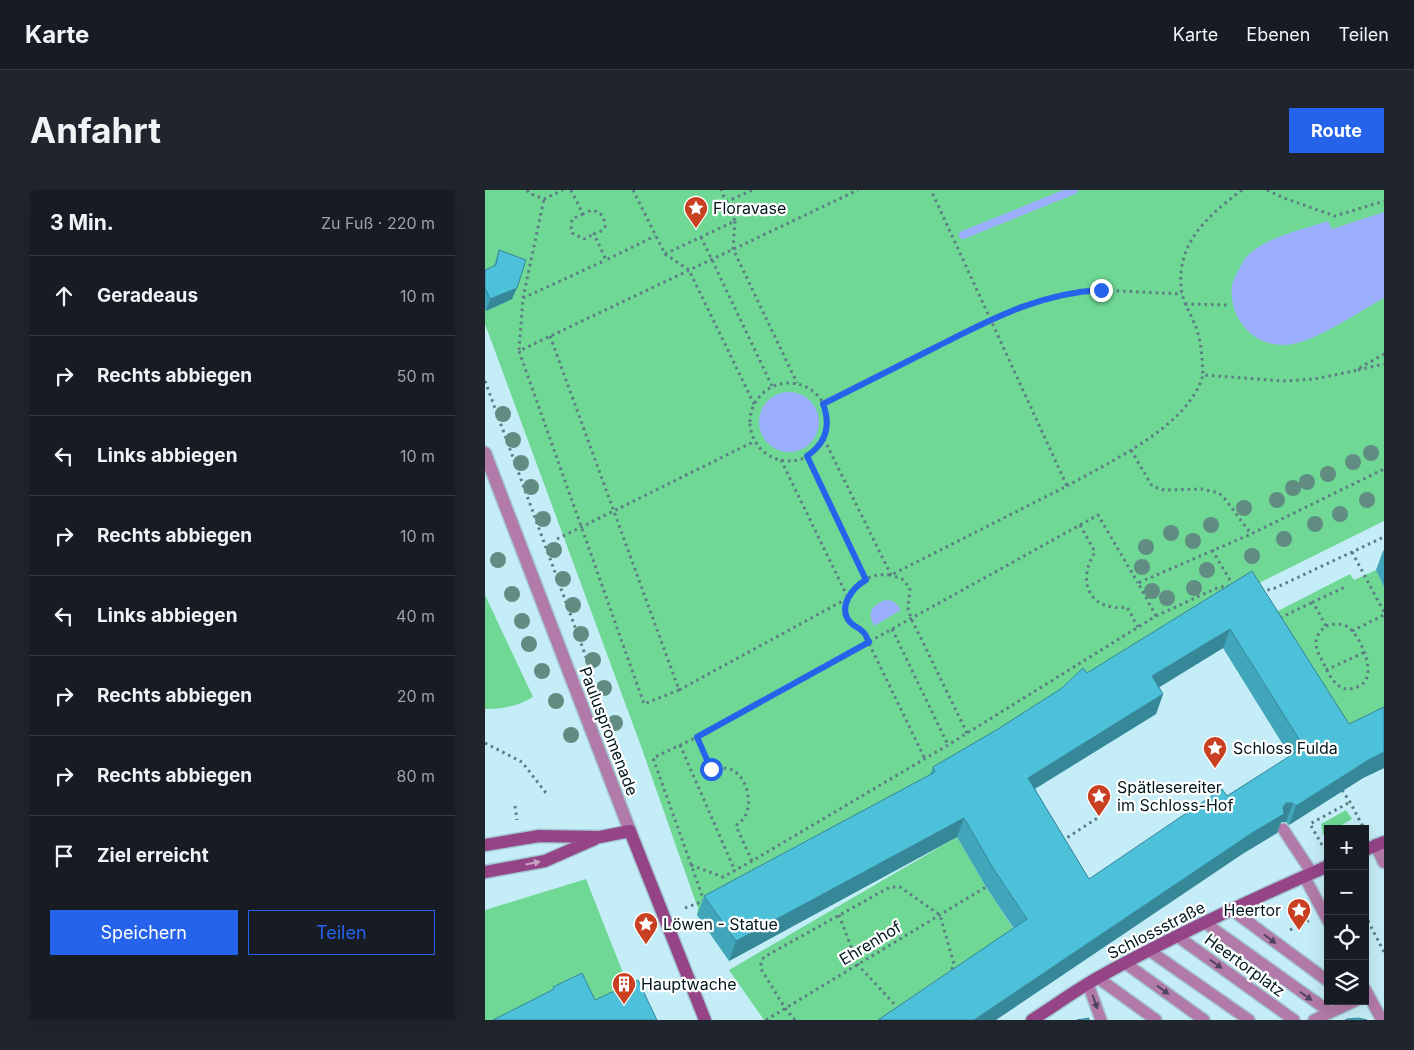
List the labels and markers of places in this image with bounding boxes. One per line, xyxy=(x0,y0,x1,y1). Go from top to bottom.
place icon: Floravase xyxy=(683,195,709,229)
place label: Floravase xyxy=(713,198,786,218)
place icon: Schloss Fulda xyxy=(1202,735,1228,769)
place label: Schloss Fulda xyxy=(1233,738,1338,758)
place label: Spätlesereiter im Schloss-Hof xyxy=(1117,777,1233,815)
place icon: Spätlesereiter im Schloss-Hof xyxy=(1086,783,1112,817)
place icon: Heertor xyxy=(1286,897,1312,931)
place label: Heertor xyxy=(1223,900,1281,920)
place icon: Löwen - Statue xyxy=(633,911,659,945)
place label: Löwen - Statue xyxy=(663,914,778,934)
building icon: Hauptwache xyxy=(611,971,637,1005)
place label: Hauptwache xyxy=(641,974,737,994)

